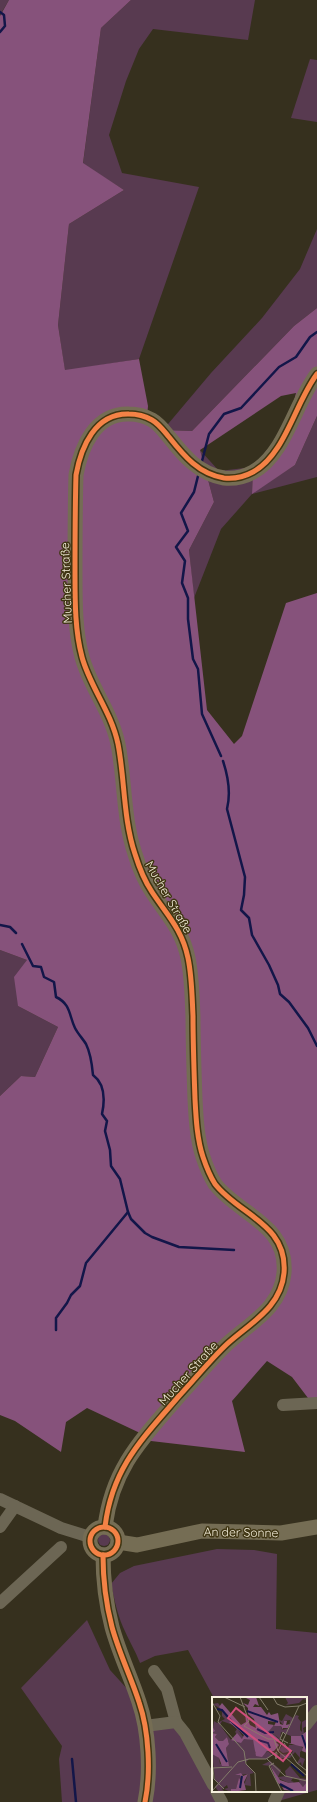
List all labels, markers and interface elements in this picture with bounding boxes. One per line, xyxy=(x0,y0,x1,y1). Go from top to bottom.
street label: Mucher Straße xyxy=(57,542,75,624)
street label: Mucher Straße xyxy=(142,858,196,936)
street label: Mucher Straße xyxy=(155,1338,221,1408)
street label: An der Sonne xyxy=(204,1524,279,1540)
inset map xyxy=(212,1697,307,1792)

